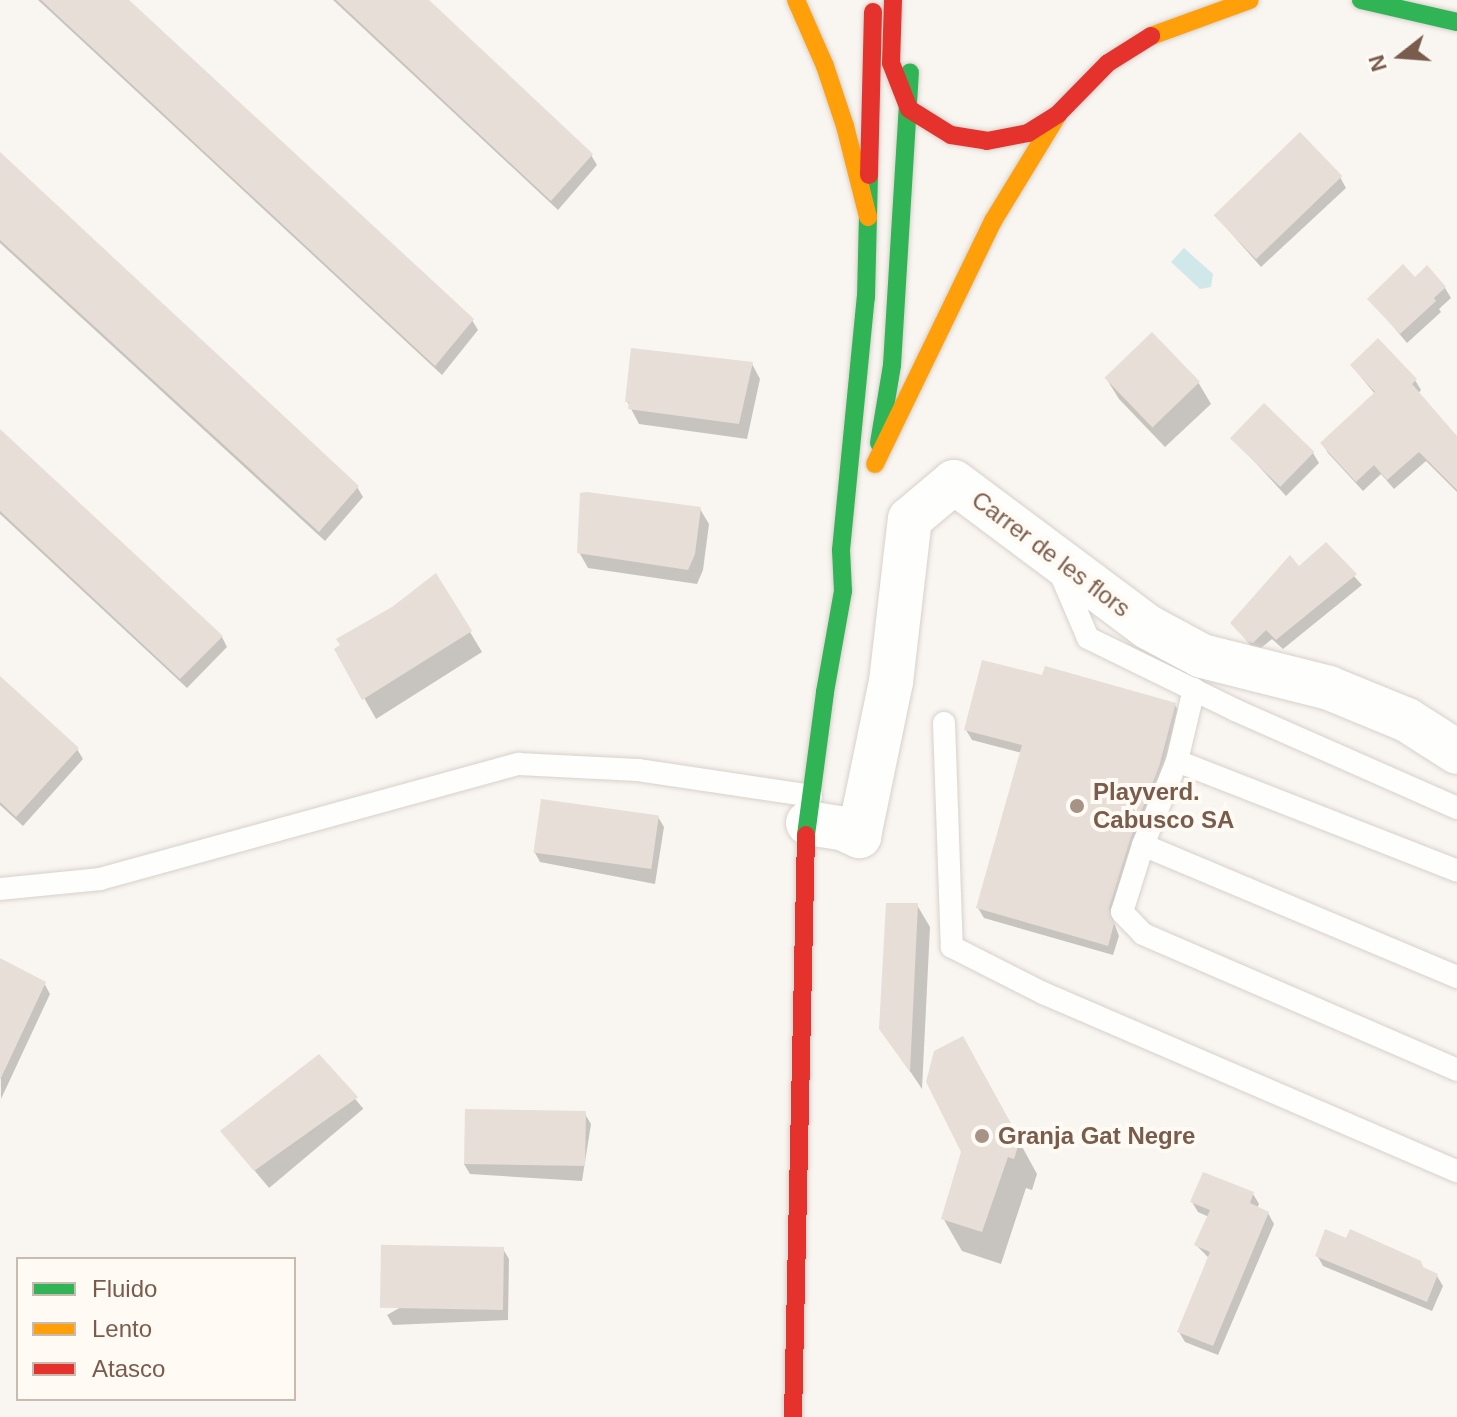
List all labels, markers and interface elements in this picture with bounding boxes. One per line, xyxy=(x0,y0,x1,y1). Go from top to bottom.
north arrow xyxy=(1361,16,1441,96)
text: N xyxy=(1363,52,1392,74)
street label: Carrer de les flors xyxy=(966,485,1136,623)
place label: Playverd. Cabusco SA xyxy=(1093,778,1234,834)
marker: Playverd. Cabusco SA xyxy=(1068,797,1086,815)
place label: Granja Gat Negre xyxy=(998,1122,1195,1150)
marker: Granja Gat Negre xyxy=(973,1127,991,1145)
legend xyxy=(16,1257,296,1401)
text: Fluido xyxy=(92,1275,157,1302)
text: Lento xyxy=(92,1315,152,1342)
text: Atasco xyxy=(92,1355,165,1382)

